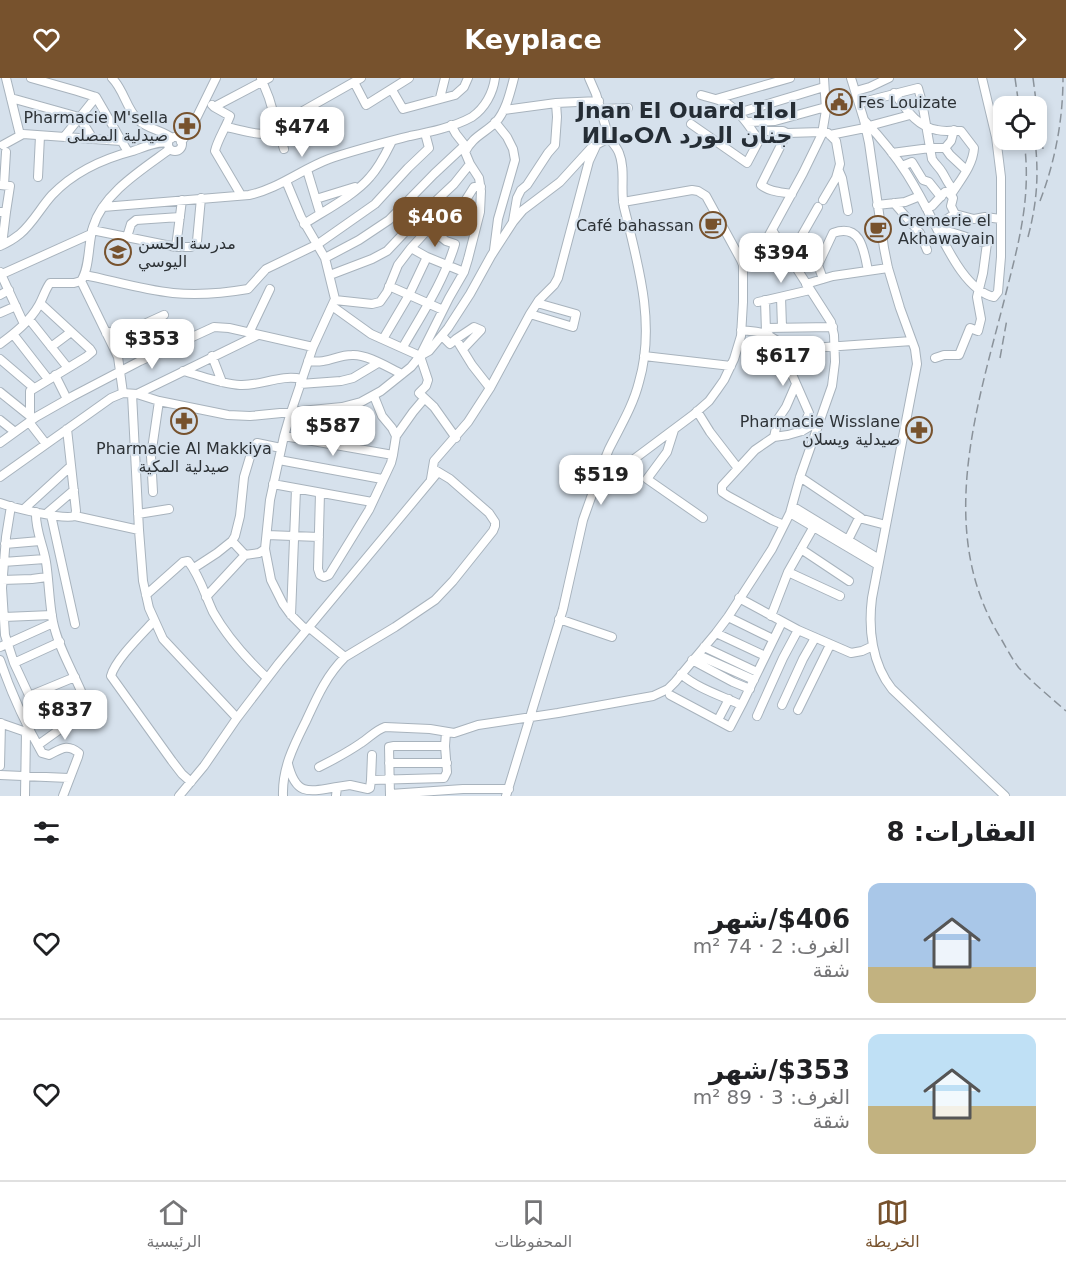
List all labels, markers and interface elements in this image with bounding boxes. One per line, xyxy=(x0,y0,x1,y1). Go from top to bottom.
icon: heart xyxy=(30,23,63,56)
icon: forward xyxy=(1003,23,1036,56)
text: Keyplace xyxy=(464,24,602,55)
public building icon: Fes Louizate xyxy=(824,87,854,117)
place label: Fes Louizate xyxy=(858,93,957,112)
map controls xyxy=(993,96,1047,150)
button: locate xyxy=(993,96,1047,150)
district label: Jnan El Ouard ⵊⵏⴰⵏ ⵍⵡⴰⵔⴷ جنان الورد xyxy=(575,98,797,149)
pin: $474 xyxy=(266,107,338,158)
place label: Pharmacie M'sella صيدلية المصلى xyxy=(23,108,168,145)
pharmacy icon: Pharmacie M'sella صيدلية المصلى xyxy=(172,111,202,141)
text: $474 xyxy=(274,114,330,138)
pin: $406 xyxy=(399,197,471,248)
text: $406 xyxy=(407,204,463,228)
cafe icon: Café bahassan xyxy=(698,210,728,240)
place label: Cremerie el Akhawayain xyxy=(898,211,995,248)
cafe icon: Cremerie el Akhawayain xyxy=(863,214,893,244)
place label: Café bahassan xyxy=(576,216,694,235)
pin: $394 xyxy=(745,233,817,284)
place label: مدرسة الحسن اليوسي xyxy=(138,234,236,272)
school or university icon: مدرسة الحسن اليوسي xyxy=(103,237,133,267)
text: $394 xyxy=(753,240,809,264)
pin: $353 xyxy=(116,319,188,370)
text: $353 xyxy=(124,326,180,350)
pin: $617 xyxy=(747,336,819,387)
text: $617 xyxy=(755,343,811,367)
pharmacy icon: Pharmacie Al Makkiya صيدلية المكية xyxy=(169,406,199,436)
pin: $587 xyxy=(297,406,369,457)
place label: Pharmacie Wisslane صيدلية ويسلان xyxy=(740,412,900,450)
text: $587 xyxy=(305,413,361,437)
pharmacy icon: Pharmacie Wisslane صيدلية ويسلان xyxy=(904,415,934,445)
place label: Pharmacie Al Makkiya صيدلية المكية xyxy=(96,439,272,476)
pin: $519 xyxy=(565,455,637,506)
text: $519 xyxy=(573,462,629,486)
pin: $837 xyxy=(29,690,101,741)
text: $837 xyxy=(37,697,93,721)
icon: filters xyxy=(30,816,63,849)
text: العقارات: 8 xyxy=(887,817,1036,847)
text: $406/شهر xyxy=(709,904,850,934)
icon: home xyxy=(916,907,988,979)
icon: heart xyxy=(30,927,63,960)
text: الغرف: 2 · 74 m² xyxy=(693,934,850,958)
text: شقة xyxy=(812,958,850,982)
text: $353/شهر xyxy=(709,1055,850,1085)
icon: home xyxy=(916,1058,988,1130)
icon: heart xyxy=(30,1078,63,1111)
text: الغرف: 3 · 89 m² xyxy=(693,1085,850,1109)
text: شقة xyxy=(812,1109,850,1133)
tab: الرئيسية xyxy=(146,1196,202,1251)
tab: المحفوظات xyxy=(494,1196,572,1251)
tab: الخريطة xyxy=(865,1196,920,1251)

